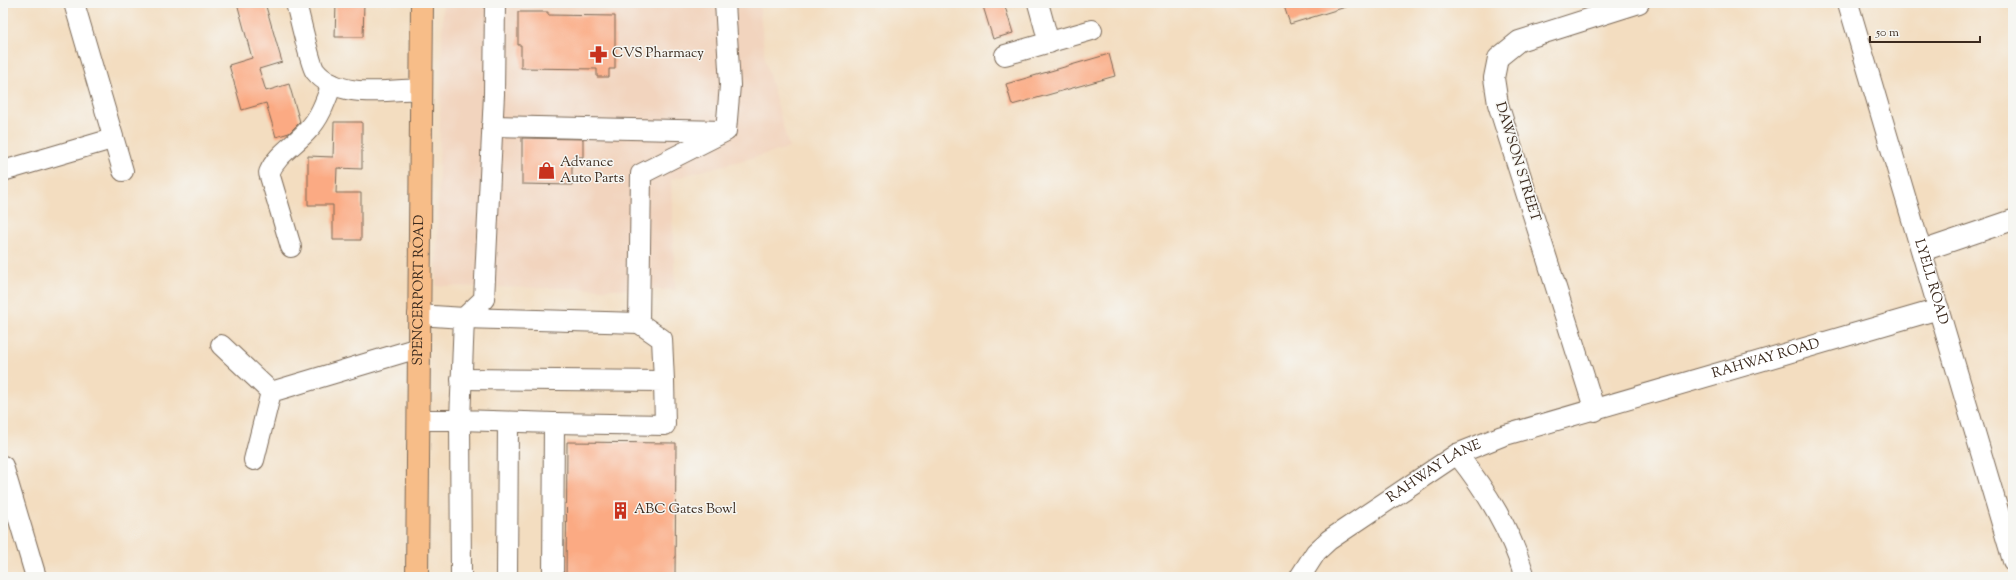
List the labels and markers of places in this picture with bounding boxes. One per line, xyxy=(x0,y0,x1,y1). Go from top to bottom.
pharmacy icon: CVS Pharmacy xyxy=(589,44,609,64)
place label: CVS Pharmacy xyxy=(612,44,704,64)
place label: Advance Auto Parts xyxy=(560,153,624,189)
shop icon: Advance Auto Parts xyxy=(537,161,557,181)
building icon: ABC Gates Bowl xyxy=(611,500,631,520)
place label: ABC Gates Bowl xyxy=(634,500,737,520)

